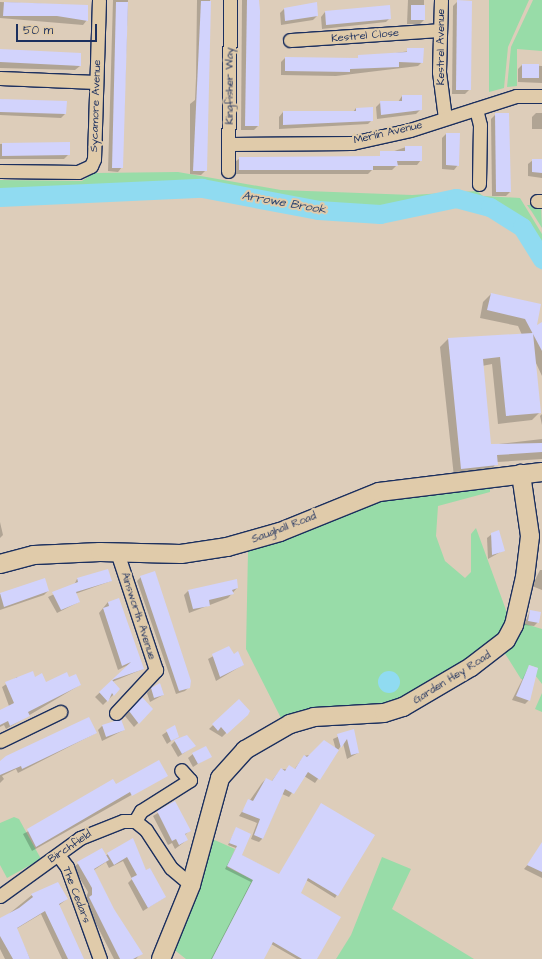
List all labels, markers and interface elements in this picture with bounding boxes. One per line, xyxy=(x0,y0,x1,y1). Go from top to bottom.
street label: Kestrel Avenue xyxy=(434,9,448,85)
scale bar xyxy=(18,16,99,42)
text: 50 m xyxy=(23,22,53,39)
street label: Kestrel Close xyxy=(331,26,399,46)
street label: Kingfisher Way xyxy=(223,47,237,125)
street label: Sycamore Avenue xyxy=(88,60,104,152)
street label: Merlin Avenue xyxy=(352,119,424,147)
water label: Arrowe Brook xyxy=(241,189,327,217)
street label: Saughall Road xyxy=(250,510,318,546)
street label: Ainsworth Avenue xyxy=(118,571,158,661)
street label: Garden Hey Road xyxy=(411,649,493,707)
street label: Birchfield xyxy=(46,828,94,866)
street label: The Cedars xyxy=(59,865,93,925)

